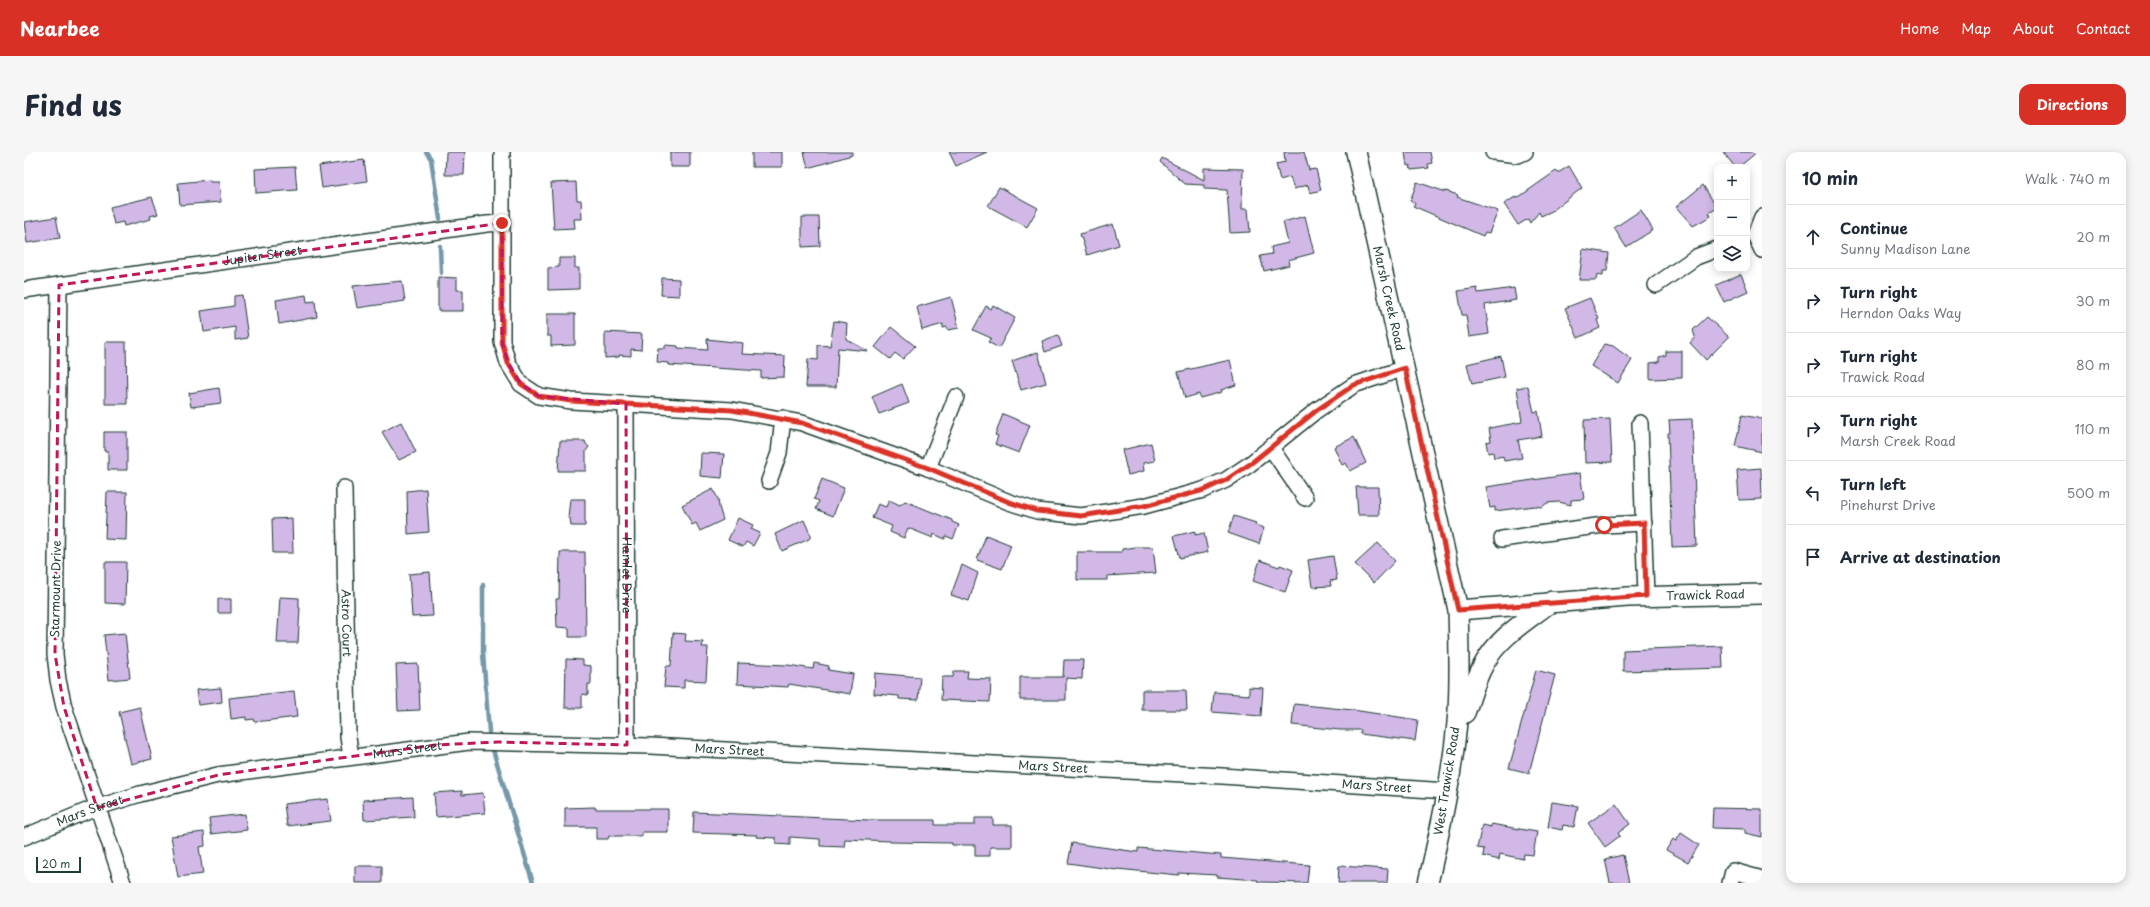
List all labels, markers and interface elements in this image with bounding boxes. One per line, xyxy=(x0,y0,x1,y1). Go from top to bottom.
text: Nearbee xyxy=(20,14,100,42)
text: Home xyxy=(1900,18,1939,39)
text: Map xyxy=(1961,18,1991,39)
text: About xyxy=(2013,18,2054,39)
text: Contact xyxy=(2076,18,2130,39)
text: Find us xyxy=(24,83,122,126)
button: Directions xyxy=(2019,84,2126,125)
map controls xyxy=(1714,164,1750,272)
button: + xyxy=(1714,164,1750,200)
text: 10 min xyxy=(1802,165,1858,191)
text: Walk · 740 m xyxy=(2025,169,2110,188)
button: − xyxy=(1714,200,1750,236)
route end xyxy=(493,214,511,232)
text: Continue xyxy=(1840,216,1908,239)
icon: ahead xyxy=(1802,226,1824,248)
text: 20 m xyxy=(2076,227,2110,246)
button: layers xyxy=(1714,236,1750,272)
text: Sunny Madison Lane xyxy=(1840,239,1971,258)
street label: Jupiter Street xyxy=(222,240,303,270)
street label: Marsh Creek Road xyxy=(1369,244,1410,352)
text: Turn right xyxy=(1840,280,1917,303)
icon: right xyxy=(1802,290,1824,312)
text: 30 m xyxy=(2076,291,2110,310)
text: Herndon Oaks Way xyxy=(1840,303,1962,322)
text: Turn right xyxy=(1840,344,1917,367)
icon: right xyxy=(1802,354,1824,376)
text: 80 m xyxy=(2076,355,2110,374)
text: Trawick Road xyxy=(1840,367,1925,386)
text: Turn right xyxy=(1840,408,1917,431)
icon: right xyxy=(1802,418,1824,440)
text: 110 m xyxy=(2075,419,2110,438)
text: Marsh Creek Road xyxy=(1840,431,1956,450)
text: Turn left xyxy=(1840,472,1906,495)
icon: left xyxy=(1802,482,1824,504)
text: 500 m xyxy=(2067,483,2110,502)
text: Pinehurst Drive xyxy=(1840,495,1936,514)
route start xyxy=(1595,516,1613,534)
street label: Hamlet Drive xyxy=(618,537,637,613)
street label: Starmount Drive xyxy=(45,540,65,638)
text: Arrive at destination xyxy=(1840,545,2001,568)
icon: arrive xyxy=(1802,546,1824,568)
street label: Trawick Road xyxy=(1666,584,1745,604)
street label: Astro Court xyxy=(338,589,357,657)
street label: West Trawick Road xyxy=(1429,725,1464,836)
street label: Mars Street xyxy=(371,736,443,763)
street label: Mars Street xyxy=(694,738,765,760)
street label: Mars Street xyxy=(1018,755,1089,777)
street label: Mars Street xyxy=(1341,774,1412,797)
street label: Mars Street xyxy=(54,790,125,831)
scale bar xyxy=(36,855,81,874)
text: 20 m xyxy=(42,855,70,872)

